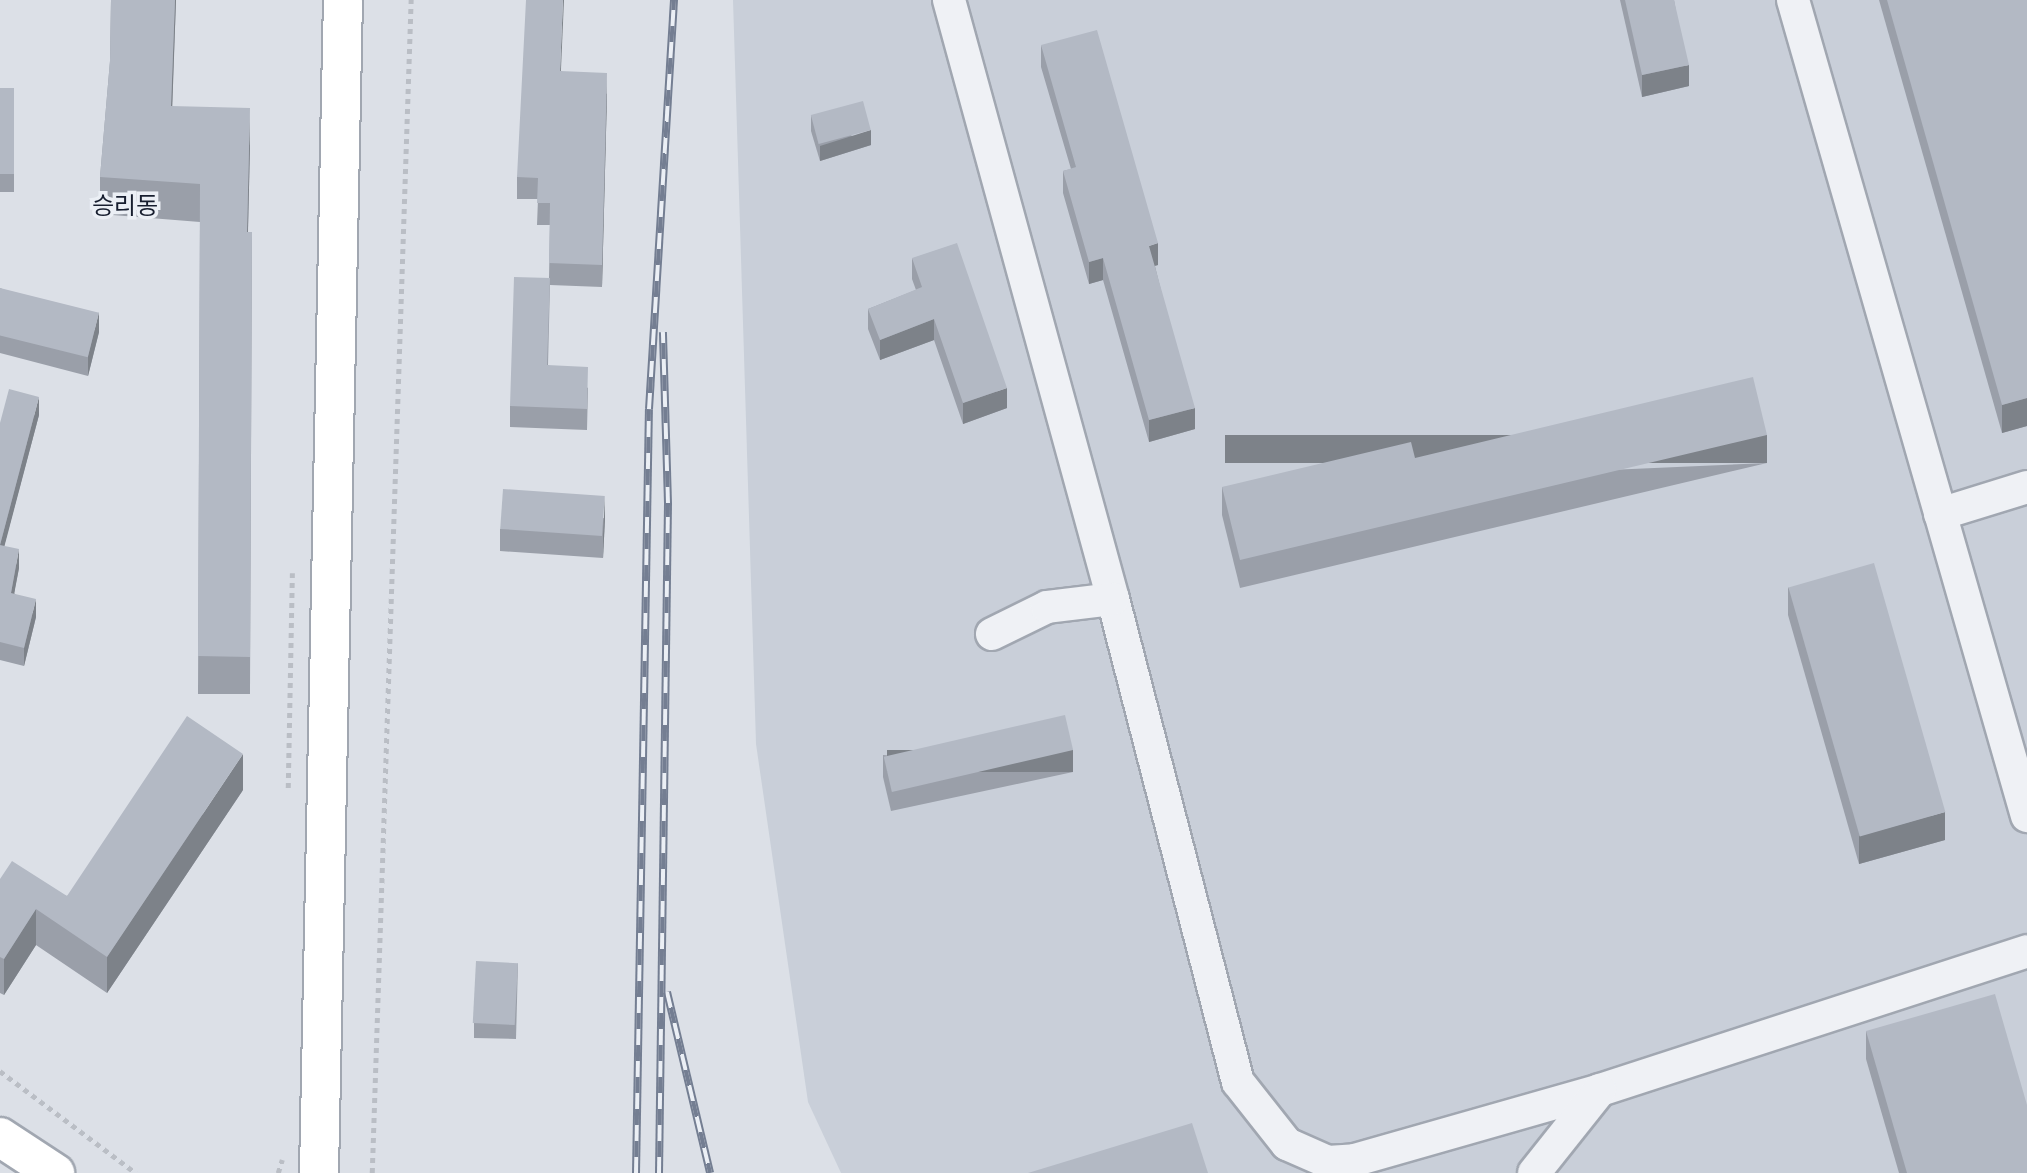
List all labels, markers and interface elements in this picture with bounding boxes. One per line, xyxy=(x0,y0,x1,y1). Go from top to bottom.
district label: 승리동 xyxy=(92,192,158,220)

